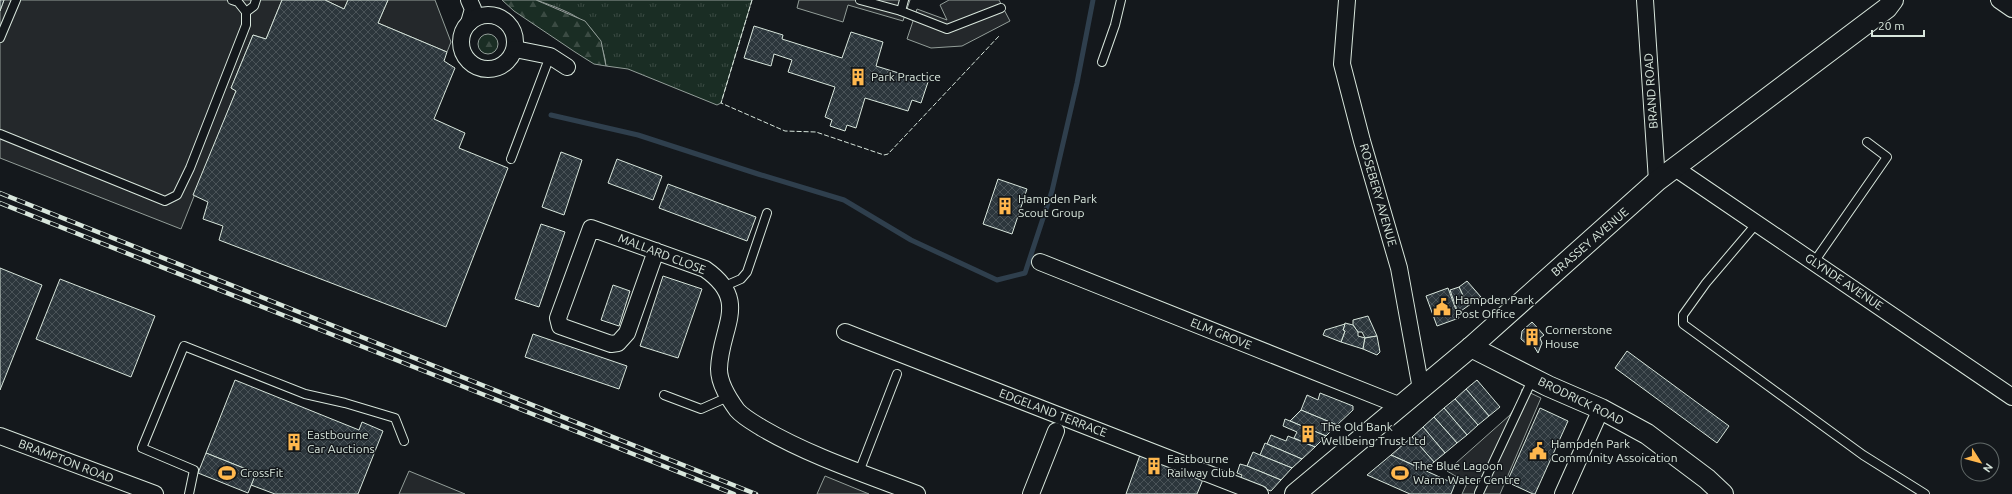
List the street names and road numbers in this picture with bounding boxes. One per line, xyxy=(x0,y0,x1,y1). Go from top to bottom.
street label: BRAND ROAD xyxy=(1641,53,1660,129)
street label: ROSEBERY AVENUE xyxy=(1358,142,1399,248)
street label: BRASSEY AVENUE xyxy=(1549,205,1631,279)
street label: MALLARD CLOSE xyxy=(617,231,708,276)
street label: GLYNDE AVENUE xyxy=(1803,251,1886,313)
street label: ELM GROVE xyxy=(1189,315,1254,352)
street label: BRODRICK ROAD xyxy=(1536,374,1626,427)
street label: EDGELAND TERRACE xyxy=(997,386,1109,439)
street label: BRAMPTON ROAD xyxy=(17,436,116,485)

